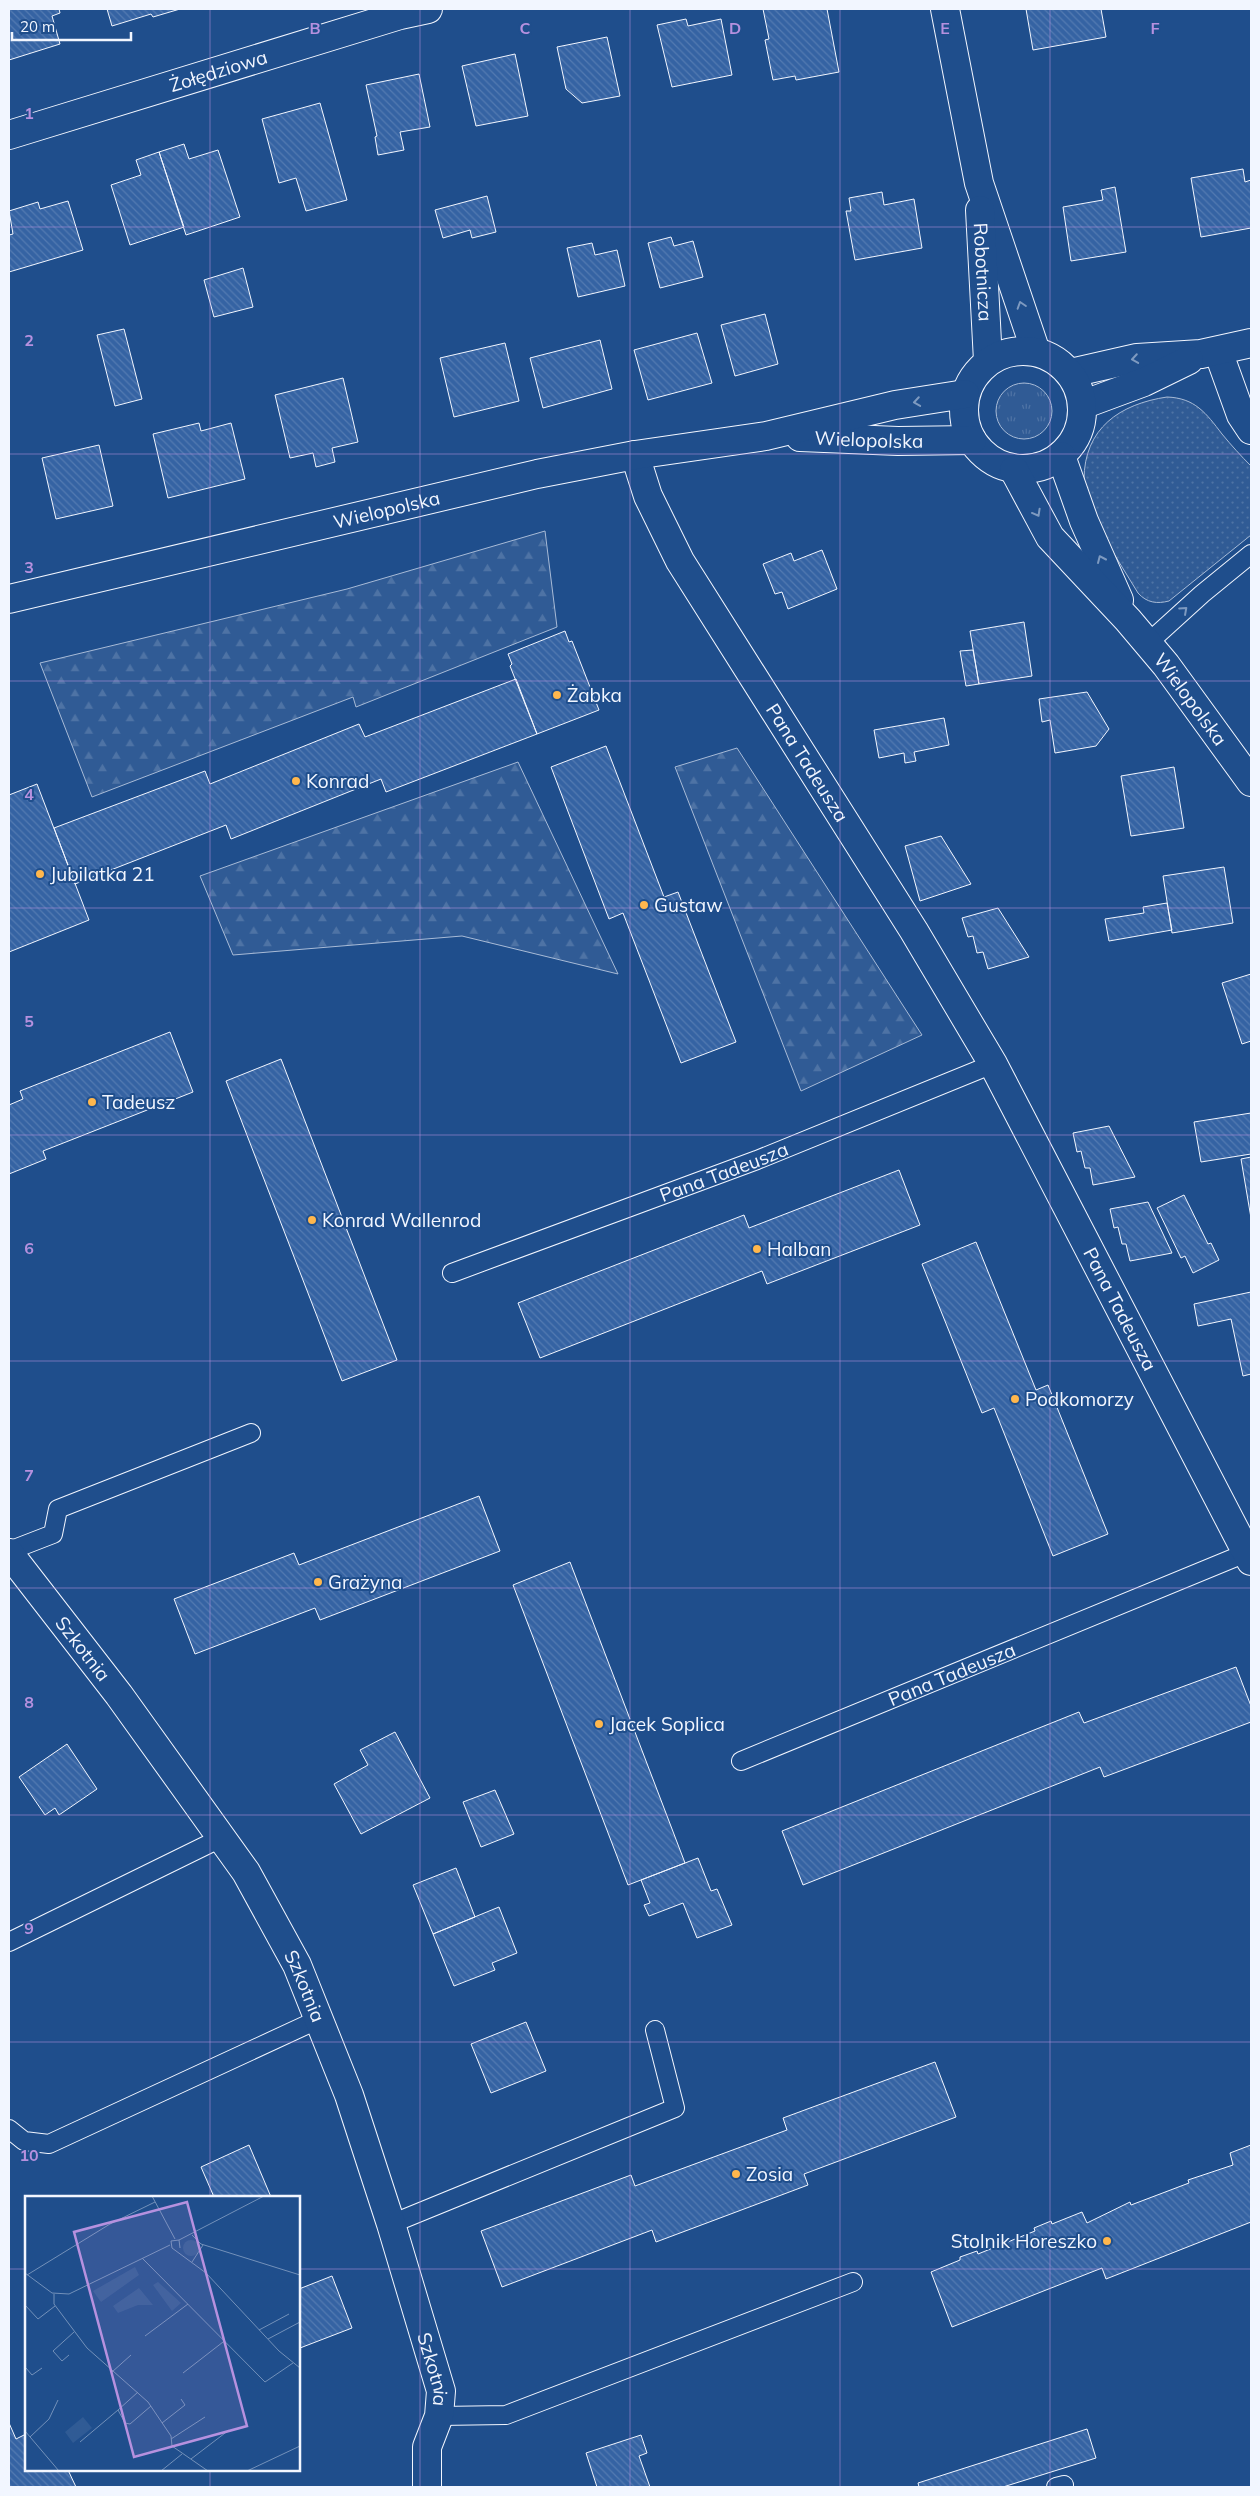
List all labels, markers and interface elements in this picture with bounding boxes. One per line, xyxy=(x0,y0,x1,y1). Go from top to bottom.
scale bar xyxy=(12,10,131,42)
text: 20 m xyxy=(20,17,55,36)
text: B xyxy=(309,18,321,38)
text: C xyxy=(520,18,531,38)
text: D xyxy=(729,18,741,38)
text: E xyxy=(940,18,950,38)
text: F xyxy=(1150,18,1160,38)
street label: Żołędziowa xyxy=(167,44,270,97)
text: 1 xyxy=(24,103,34,123)
street label: Robotnicza xyxy=(969,222,998,322)
one-way arrow xyxy=(1017,302,1027,310)
text: 2 xyxy=(24,330,34,350)
one-way arrow xyxy=(1131,353,1140,363)
one-way arrow xyxy=(912,396,921,406)
street label: Wielopolska xyxy=(814,426,923,453)
street label: Wielopolska xyxy=(331,485,442,534)
one-way arrow xyxy=(1031,508,1041,517)
one-way arrow xyxy=(1097,555,1108,564)
text: 3 xyxy=(24,557,34,577)
one-way arrow xyxy=(1179,607,1188,616)
street label: Wielopolska xyxy=(1149,648,1232,750)
place label: Żabka xyxy=(567,683,622,707)
marker: Żabka xyxy=(551,689,563,701)
street label: Pana Tadeusza xyxy=(761,699,854,826)
place label: Konrad xyxy=(306,769,369,793)
marker: Konrad xyxy=(290,775,302,787)
text: 4 xyxy=(24,784,34,804)
place label: Jubilatka 21 xyxy=(50,862,155,886)
marker: Jubilatka 21 xyxy=(34,868,46,880)
place label: Gustaw xyxy=(654,893,723,917)
marker: Gustaw xyxy=(638,899,650,911)
text: 5 xyxy=(24,1011,34,1031)
place label: Tadeusz xyxy=(102,1090,175,1114)
marker: Tadeusz xyxy=(86,1096,98,1108)
street label: Pana Tadeusza xyxy=(656,1137,792,1207)
place label: Konrad Wallenrod xyxy=(322,1208,481,1232)
marker: Konrad Wallenrod xyxy=(306,1214,318,1226)
place label: Halban xyxy=(767,1237,831,1261)
text: 6 xyxy=(24,1238,34,1258)
marker: Halban xyxy=(751,1243,763,1255)
street label: Pana Tadeusza xyxy=(1078,1243,1162,1375)
place label: Podkomorzy xyxy=(1025,1387,1134,1411)
marker: Podkomorzy xyxy=(1009,1393,1021,1405)
text: 7 xyxy=(24,1465,34,1485)
place label: Grażyna xyxy=(328,1570,402,1594)
marker: Grażyna xyxy=(312,1576,324,1588)
street label: Szkotnia xyxy=(50,1611,116,1686)
street label: Pana Tadeusza xyxy=(885,1637,1019,1711)
text: 8 xyxy=(24,1692,34,1712)
place label: Jacek Soplica xyxy=(609,1712,725,1736)
marker: Jacek Soplica xyxy=(593,1718,605,1730)
text: 9 xyxy=(24,1918,34,1938)
street label: Szkotnia xyxy=(279,1946,331,2025)
text: 10 xyxy=(19,2145,39,2165)
place label: Zosia xyxy=(746,2162,793,2186)
marker: Zosia xyxy=(730,2168,742,2180)
inset map xyxy=(25,2196,300,2471)
place label: Stolnik Horeszko xyxy=(951,2229,1097,2253)
marker: Stolnik Horeszko xyxy=(1101,2235,1113,2247)
street label: Szkotnia xyxy=(412,2330,453,2407)

